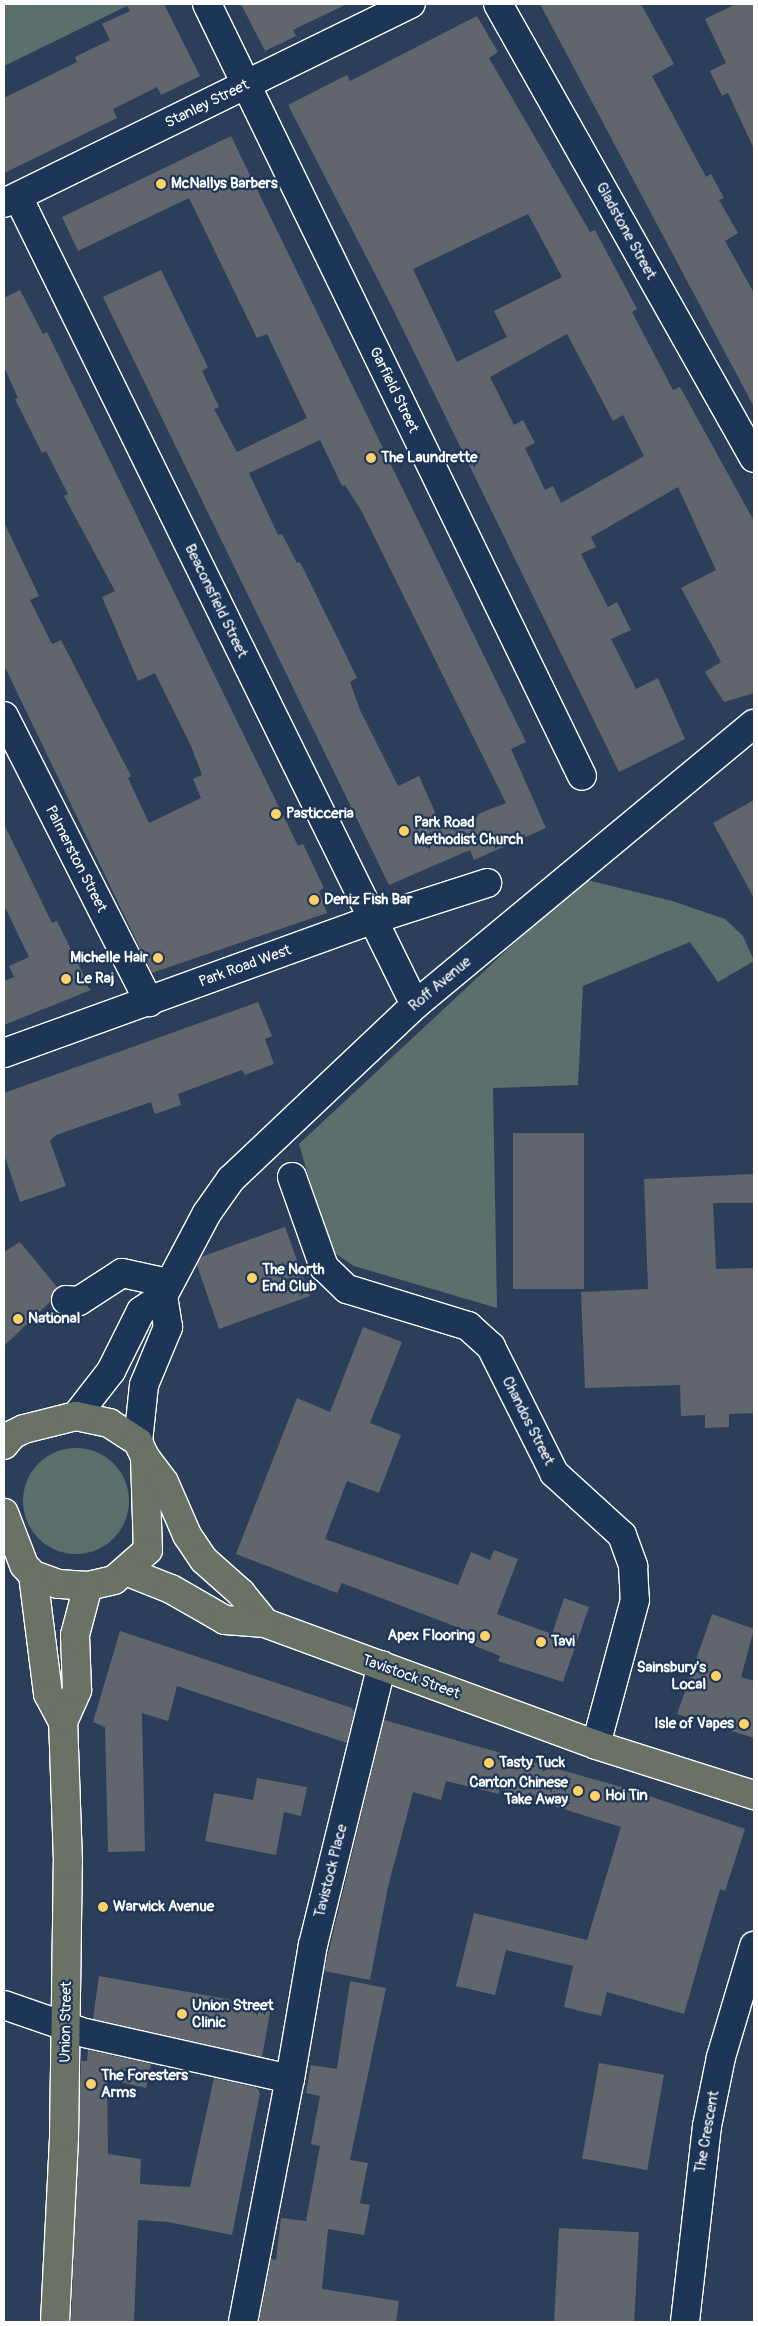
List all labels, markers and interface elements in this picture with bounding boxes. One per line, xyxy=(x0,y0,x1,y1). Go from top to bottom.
street label: Stanley Street xyxy=(162,76,252,132)
place label: McNallys Barbers xyxy=(171,175,278,193)
marker: McNallys Barbers xyxy=(155,178,167,190)
street label: Gladstone Street xyxy=(592,179,660,283)
street label: Garfield Street xyxy=(365,344,423,436)
place label: The Laundrette xyxy=(381,449,477,467)
marker: The Laundrette xyxy=(365,452,377,464)
street label: Beaconsfield Street xyxy=(181,541,251,661)
street label: Palmerston Street xyxy=(41,803,111,915)
place label: Pasticceria xyxy=(286,805,354,823)
marker: Pasticceria xyxy=(270,808,282,820)
place label: Park Road Methodist Church xyxy=(414,813,523,848)
marker: Park Road Methodist Church xyxy=(398,825,410,837)
place label: Deniz Fish Bar xyxy=(324,891,412,909)
marker: Deniz Fish Bar xyxy=(308,894,320,906)
street label: Park Road West xyxy=(196,941,294,991)
place label: Michelle Hair xyxy=(70,949,148,967)
marker: Michelle Hair xyxy=(152,952,164,964)
street label: Roff Avenue xyxy=(405,953,475,1015)
place label: Le Raj xyxy=(76,970,114,988)
marker: Le Raj xyxy=(60,973,72,985)
place label: The North End Club xyxy=(262,1260,325,1295)
marker: The North End Club xyxy=(246,1272,258,1284)
place label: National xyxy=(28,1310,80,1328)
marker: National xyxy=(12,1313,24,1325)
street label: Chandos Street xyxy=(498,1374,558,1468)
place label: Apex Flooring xyxy=(387,1627,475,1645)
marker: Apex Flooring xyxy=(479,1630,491,1642)
place label: Tavi xyxy=(551,1633,575,1651)
marker: Tavi xyxy=(535,1636,547,1648)
street label: Tavistock Street xyxy=(360,1651,462,1703)
place label: Sainsbury's Local xyxy=(637,1658,706,1693)
marker: Sainsbury's Local xyxy=(710,1670,722,1682)
place label: Isle of Vapes xyxy=(654,1715,734,1733)
marker: Isle of Vapes xyxy=(738,1718,750,1730)
place label: Tasty Tuck xyxy=(499,1754,565,1772)
marker: Tasty Tuck xyxy=(483,1757,495,1769)
place label: Canton Chinese Take Away xyxy=(469,1773,568,1808)
marker: Canton Chinese Take Away xyxy=(572,1785,584,1797)
place label: Hoi Tin xyxy=(605,1787,648,1805)
marker: Hoi Tin xyxy=(589,1790,601,1802)
street label: Tavistock Place xyxy=(311,1822,351,1920)
place label: Warwick Avenue xyxy=(113,1898,214,1916)
marker: Warwick Avenue xyxy=(97,1901,109,1913)
street label: Union Street xyxy=(56,1981,76,2063)
place label: Union Street Clinic xyxy=(192,1996,273,2031)
marker: Union Street Clinic xyxy=(176,2008,188,2020)
place label: The Foresters Arms xyxy=(101,2066,188,2101)
marker: The Foresters Arms xyxy=(85,2078,97,2090)
street label: The Crescent xyxy=(691,2089,723,2175)

